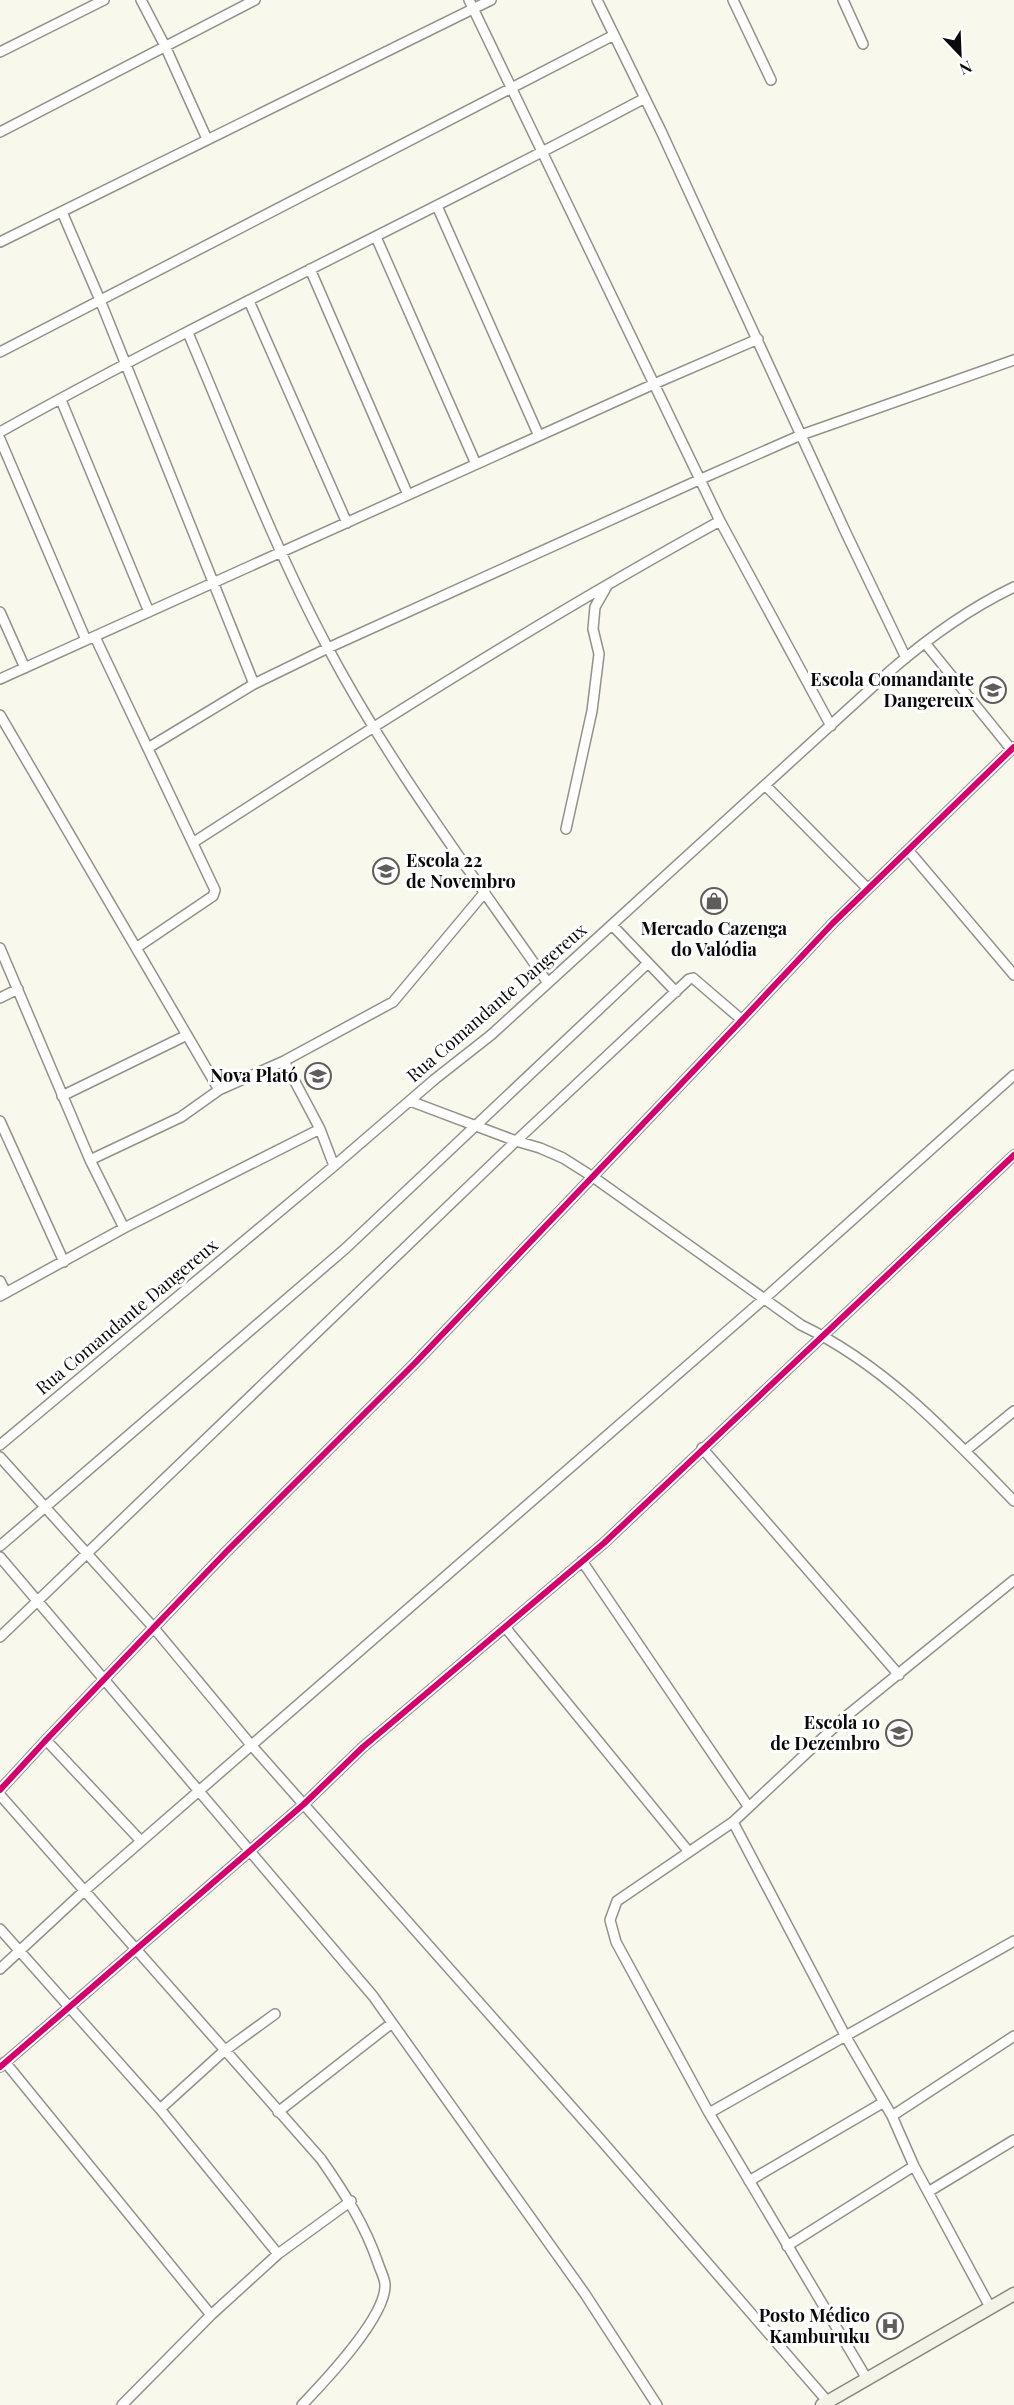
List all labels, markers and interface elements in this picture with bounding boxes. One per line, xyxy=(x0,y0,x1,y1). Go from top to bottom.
north arrow xyxy=(930,24,990,84)
text: N xyxy=(956,56,975,80)
place label: Escola Comandante Dangereux xyxy=(810,667,974,712)
school or university icon: Escola Comandante Dangereux xyxy=(978,675,1008,705)
place label: Escola 22 de Novembro xyxy=(406,848,516,893)
school or university icon: Escola 22 de Novembro xyxy=(371,856,401,886)
shop icon: Mercado Cazenga do Valódia xyxy=(699,886,729,916)
place label: Mercado Cazenga do Valódia xyxy=(641,916,788,961)
street label: Rua Comandante Dangereux xyxy=(401,917,592,1087)
school or university icon: Nova Plató xyxy=(303,1061,333,1091)
place label: Nova Plató xyxy=(210,1063,298,1087)
street label: Rua Comandante Dangereux xyxy=(30,1232,223,1400)
place label: Escola 10 de Dezembro xyxy=(770,1710,880,1755)
school or university icon: Escola 10 de Dezembro xyxy=(884,1718,914,1748)
place label: Posto Médico Kamburuku xyxy=(759,2303,870,2348)
hospital icon: Posto Médico Kamburuku xyxy=(875,2311,905,2341)

